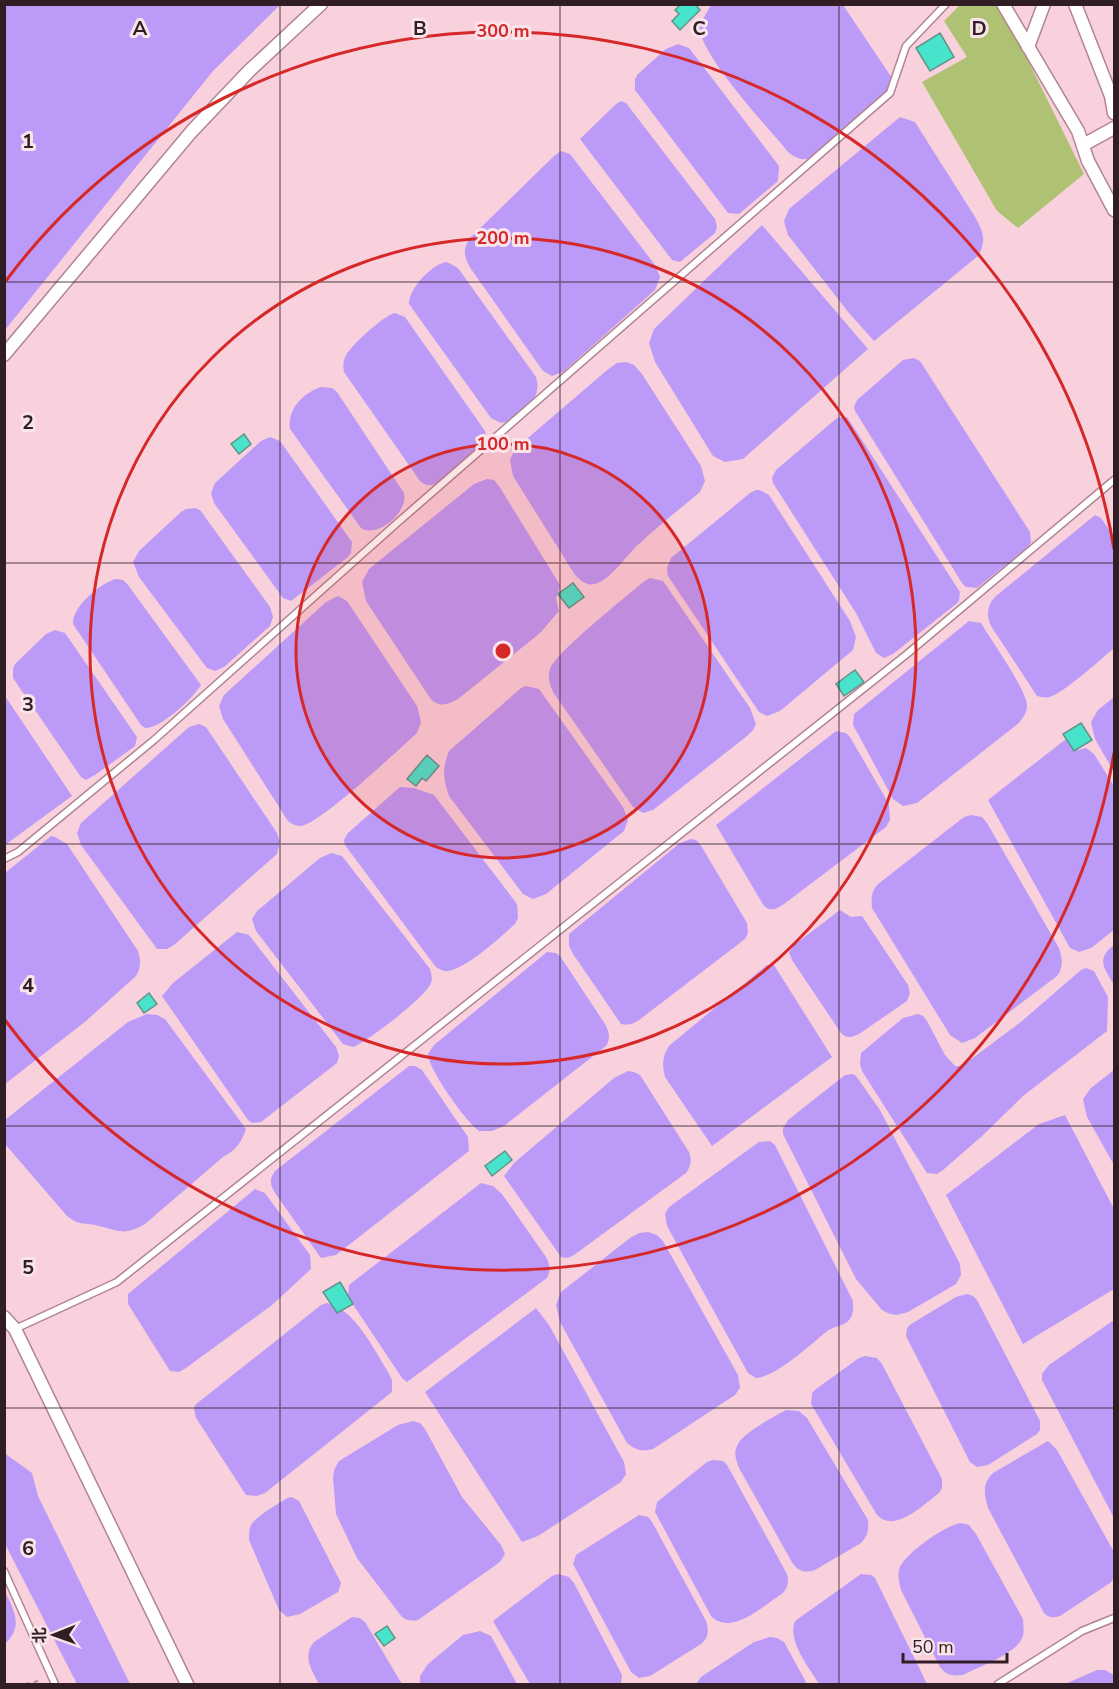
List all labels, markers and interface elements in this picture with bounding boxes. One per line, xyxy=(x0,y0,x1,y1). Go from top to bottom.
text: A xyxy=(133,15,148,42)
text: B xyxy=(413,15,427,42)
text: C xyxy=(692,15,706,42)
text: D xyxy=(971,15,987,42)
text: 300 m xyxy=(476,19,530,43)
text: 1 xyxy=(22,128,34,155)
text: 200 m xyxy=(476,226,530,250)
text: 2 xyxy=(22,409,34,436)
text: 100 m xyxy=(476,432,530,456)
centre of rings xyxy=(493,641,513,661)
text: 3 xyxy=(22,691,34,718)
text: 4 xyxy=(22,972,34,999)
text: 5 xyxy=(22,1254,34,1281)
text: 6 xyxy=(22,1535,34,1562)
north arrow xyxy=(24,1605,84,1665)
scale bar xyxy=(903,1626,1006,1664)
text: 北 xyxy=(29,1627,51,1643)
text: 50 m xyxy=(912,1635,954,1659)

